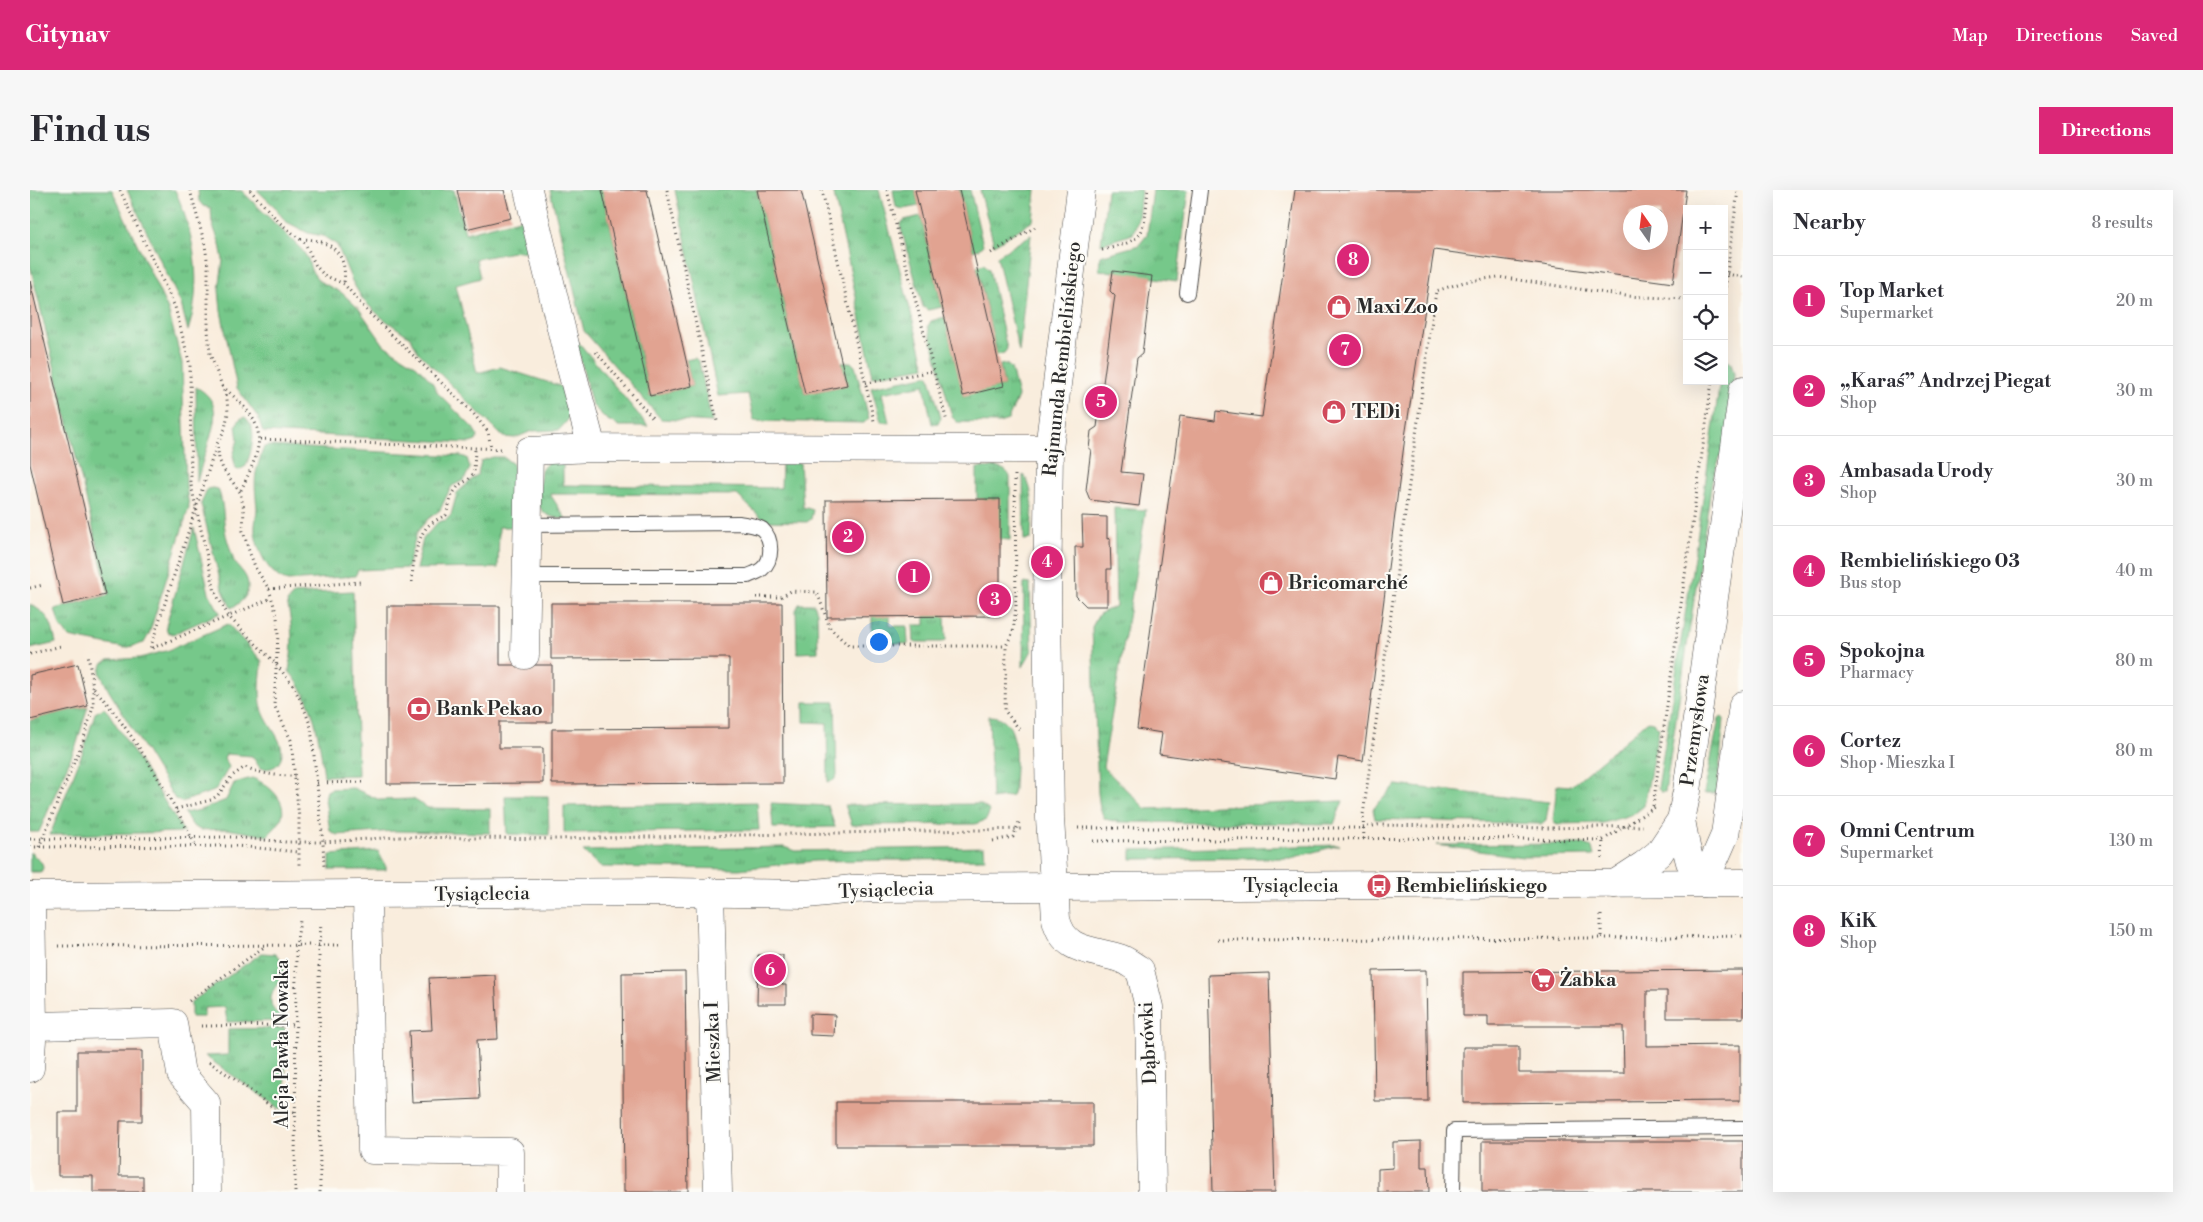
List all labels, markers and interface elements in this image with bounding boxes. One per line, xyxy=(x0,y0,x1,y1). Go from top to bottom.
text: Citynav xyxy=(25,20,110,50)
text: Map xyxy=(1952,24,1988,47)
text: Directions xyxy=(2016,24,2103,47)
text: Saved xyxy=(2131,24,2178,47)
button: Directions xyxy=(2039,107,2173,154)
text: Find us xyxy=(30,109,150,152)
north arrow xyxy=(1623,205,1668,250)
map controls xyxy=(1683,205,1728,385)
button: + xyxy=(1683,205,1728,250)
text: Nearby xyxy=(1793,210,1866,236)
text: 8 results xyxy=(2091,213,2153,233)
street label: Rajmunda Rembielińskiego xyxy=(1038,240,1086,478)
pin: 8 xyxy=(1337,241,1369,279)
button: − xyxy=(1683,250,1728,295)
text: Top Market xyxy=(1840,279,1944,303)
text: 1 xyxy=(1805,291,1813,311)
text: 20 m xyxy=(2116,291,2153,311)
shop icon: Maxi Zoo xyxy=(1326,294,1352,320)
place label: Maxi Zoo xyxy=(1356,295,1438,319)
button: locate xyxy=(1683,295,1728,340)
text: Supermarket xyxy=(1840,303,1934,323)
pin: 7 xyxy=(1329,331,1361,369)
button: layers xyxy=(1683,340,1728,385)
text: „Karaś” Andrzej Piegat xyxy=(1840,369,2051,393)
text: 2 xyxy=(1804,381,1814,401)
text: 30 m xyxy=(2116,381,2153,401)
pin: 5 xyxy=(1085,383,1117,421)
text: Shop xyxy=(1840,393,1877,413)
shop icon: TEDi xyxy=(1321,399,1347,425)
place label: TEDi xyxy=(1352,400,1400,424)
text: Ambasada Urody xyxy=(1840,459,1993,483)
text: 3 xyxy=(1804,471,1814,491)
text: 30 m xyxy=(2116,471,2153,491)
text: Shop xyxy=(1840,483,1877,503)
pin: 2 xyxy=(832,518,864,556)
pin: 4 xyxy=(1031,543,1063,581)
text: Rembielińskiego 03 xyxy=(1840,549,2020,573)
pin: 1 xyxy=(898,558,930,596)
text: 4 xyxy=(1804,561,1814,581)
text: 40 m xyxy=(2116,561,2153,581)
shop icon: Bricomarché xyxy=(1258,570,1284,596)
place label: Bricomarché xyxy=(1288,571,1408,595)
text: Bus stop xyxy=(1840,573,1902,593)
pin: 3 xyxy=(979,581,1011,619)
your location xyxy=(866,629,892,655)
text: Spokojna xyxy=(1840,639,1925,663)
text: 5 xyxy=(1804,651,1814,671)
text: 80 m xyxy=(2115,651,2153,671)
text: Pharmacy xyxy=(1840,663,1914,683)
street label: Przemysłowa xyxy=(1675,672,1715,788)
bank icon: Bank Pekao xyxy=(406,696,432,722)
place label: Bank Pekao xyxy=(436,697,543,721)
text: Cortez xyxy=(1840,729,1901,753)
text: 6 xyxy=(1804,741,1814,761)
text: 80 m xyxy=(2115,741,2153,761)
text: Shop · Mieszka I xyxy=(1840,753,1955,773)
text: Omni Centrum xyxy=(1840,819,1975,843)
text: 7 xyxy=(1804,831,1814,851)
text: 130 m xyxy=(2109,831,2153,851)
text: Supermarket xyxy=(1840,843,1934,863)
bus stop icon: Rembielińskiego xyxy=(1366,873,1392,899)
street label: Tysiąclecia xyxy=(1243,874,1339,898)
place label: Rembielińskiego xyxy=(1396,874,1548,898)
street label: Tysiąclecia xyxy=(838,876,934,904)
street label: Tysiąclecia xyxy=(434,881,530,907)
text: KiK xyxy=(1840,909,1877,933)
text: 8 xyxy=(1804,921,1814,941)
text: 150 m xyxy=(2109,921,2153,941)
text: Shop xyxy=(1840,933,1877,953)
pin: 6 xyxy=(754,951,786,989)
street label: Aleja Pawła Nowaka xyxy=(270,959,294,1130)
place label: Żabka xyxy=(1560,966,1617,992)
supermarket icon: Żabka xyxy=(1530,967,1556,993)
street label: Mieszka I xyxy=(700,1001,726,1083)
street label: Dąbrówki xyxy=(1134,1001,1162,1085)

